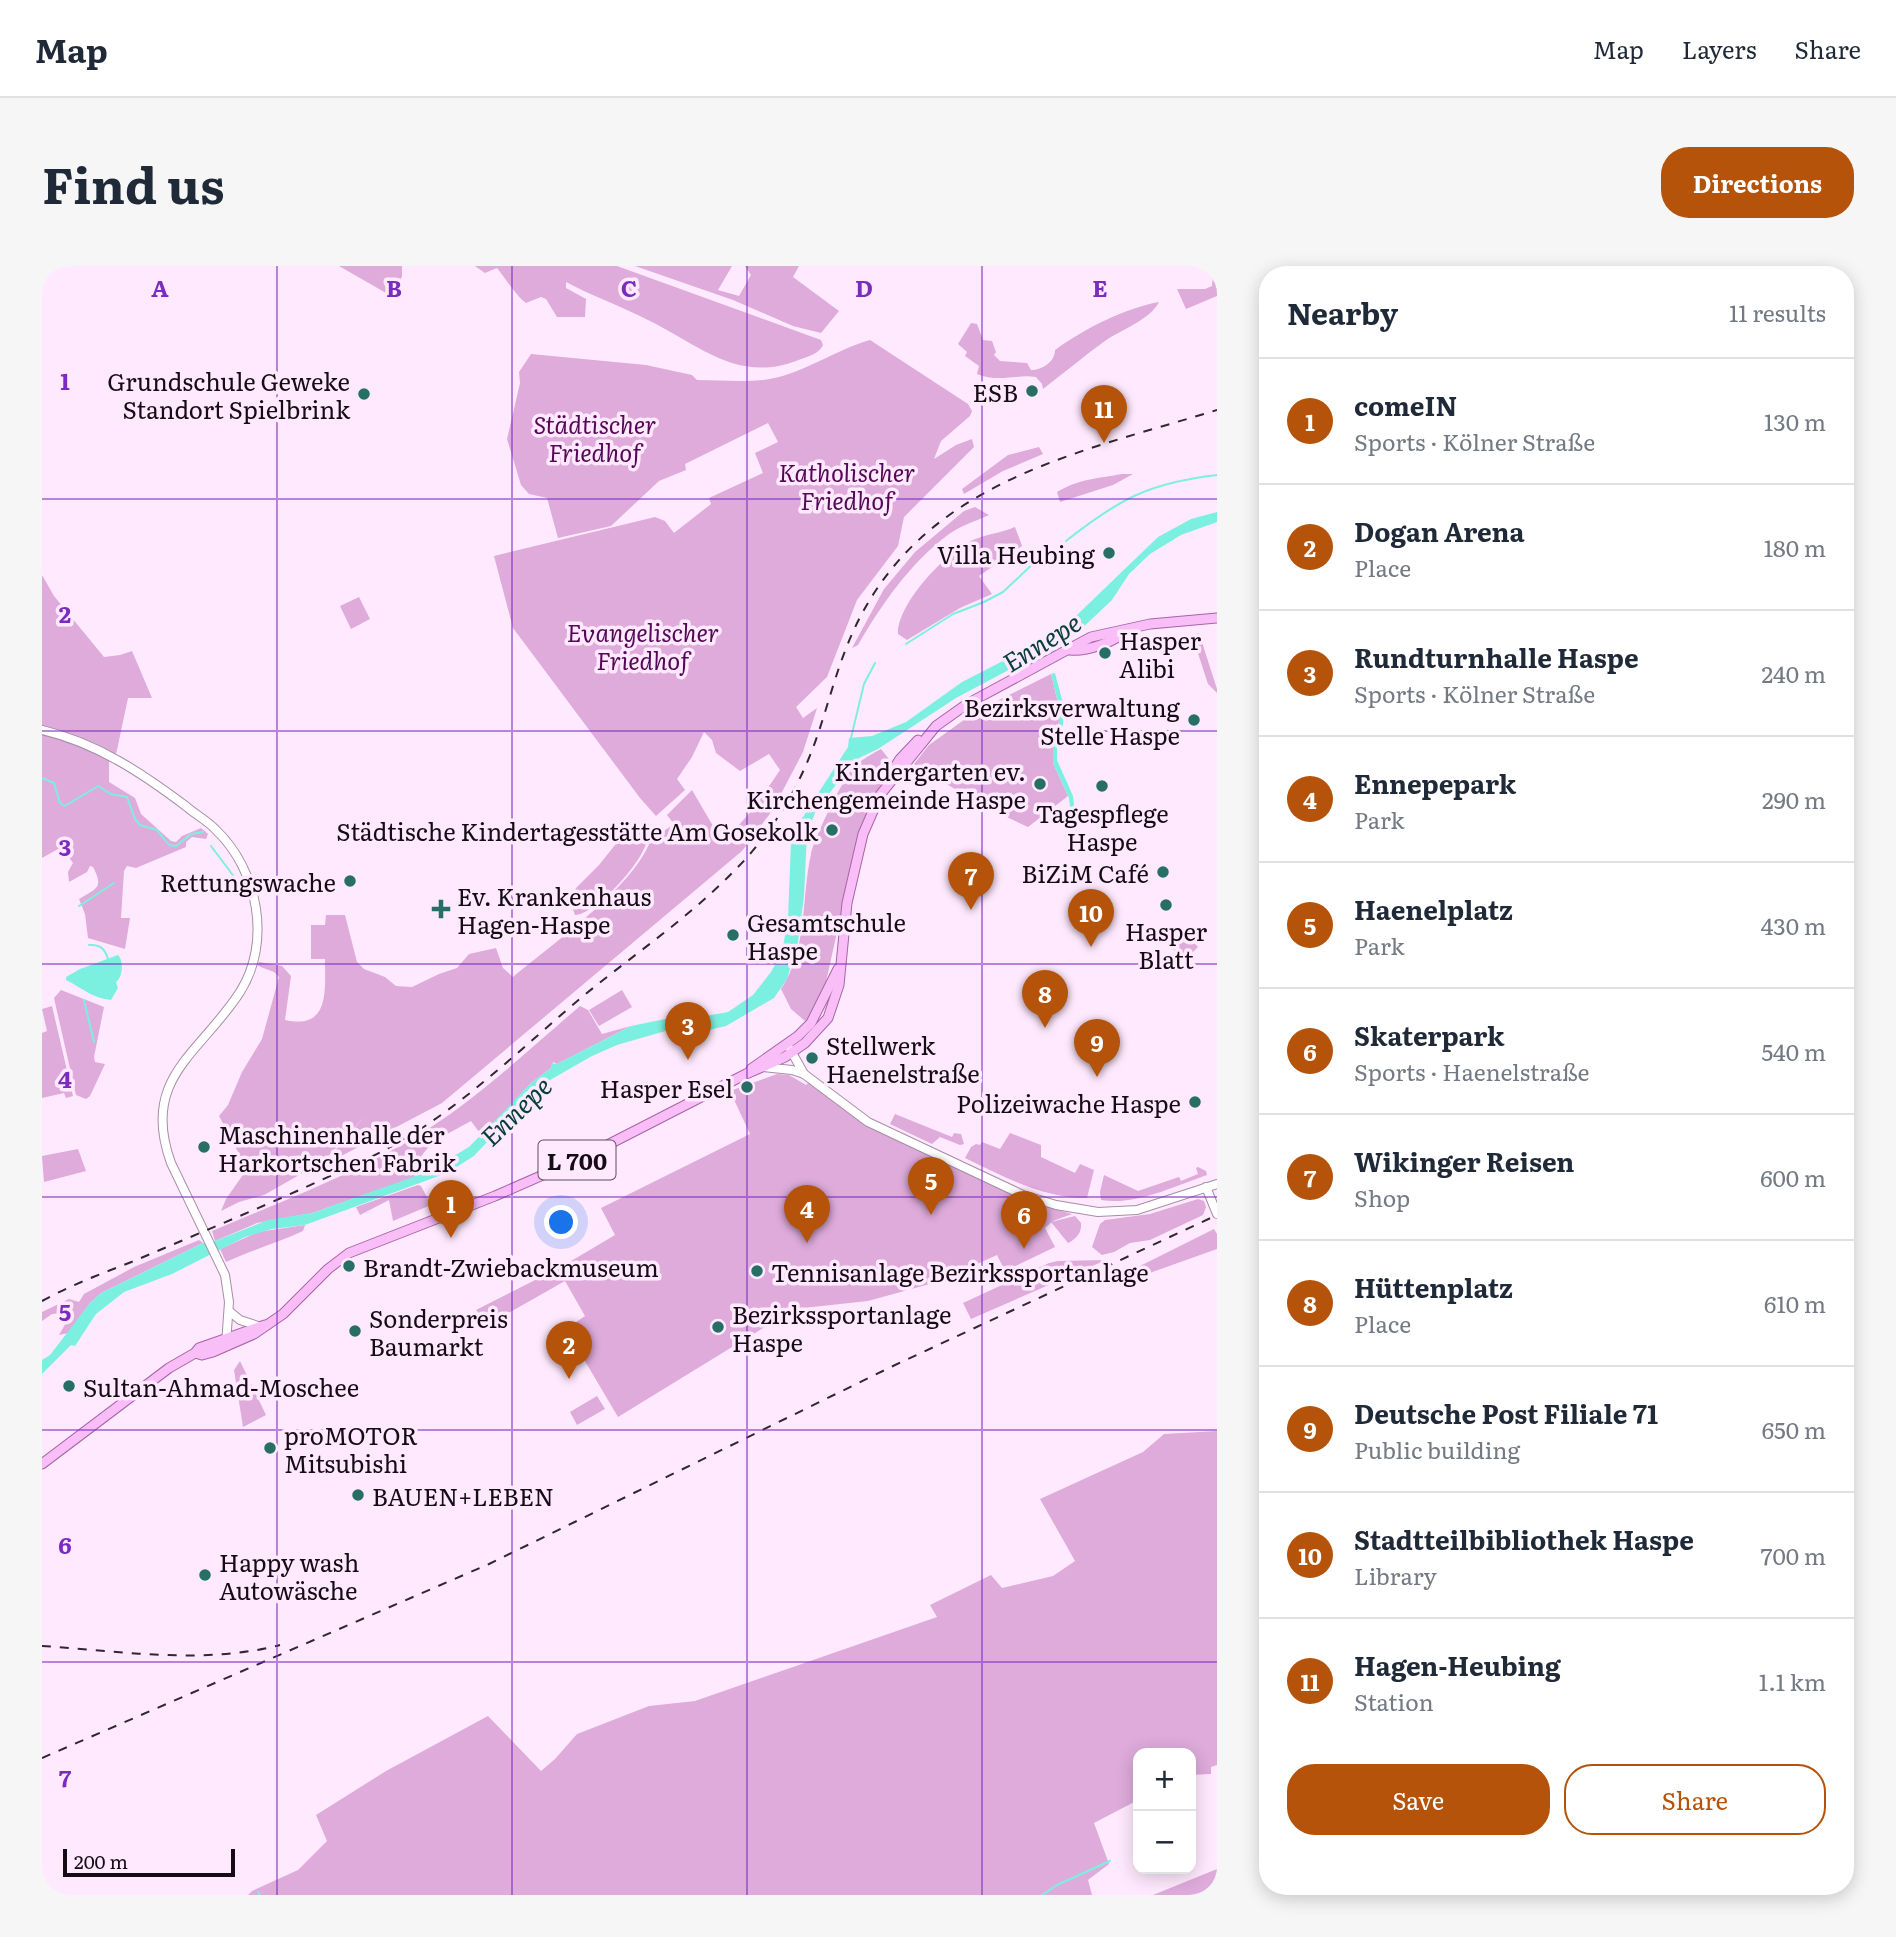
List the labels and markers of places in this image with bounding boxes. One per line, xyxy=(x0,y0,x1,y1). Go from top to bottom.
place label: Grundschule Geweke Standort Spielbrink xyxy=(107,363,350,426)
place label: ESB xyxy=(973,374,1018,409)
marker: ESB xyxy=(1024,383,1040,399)
pin: 11 xyxy=(1081,385,1127,443)
marker: Grundschule Geweke Standort Spielbrink xyxy=(356,386,372,402)
place label: Villa Heubing xyxy=(937,536,1096,571)
marker: Villa Heubing xyxy=(1101,545,1117,561)
place label: Hasper Alibi xyxy=(1119,622,1202,685)
marker: Hasper Alibi xyxy=(1097,645,1113,661)
place label: Bezirksverwaltung Stelle Haspe xyxy=(964,689,1181,752)
marker: Bezirksverwaltung Stelle Haspe xyxy=(1186,712,1202,728)
place label: Kindergarten ev. Kirchengemeinde Haspe xyxy=(746,753,1026,816)
marker: Kindergarten ev. Kirchengemeinde Haspe xyxy=(1032,776,1048,792)
marker: Tagespflege Haspe xyxy=(1094,778,1110,794)
place label: Tagespflege Haspe xyxy=(1035,795,1169,858)
place label: Städtische Kindertagesstätte Am Gosekolk xyxy=(336,813,818,848)
marker: Städtische Kindertagesstätte Am Gosekolk xyxy=(824,822,840,838)
pin: 7 xyxy=(948,852,994,910)
place label: BiZiM Café xyxy=(1022,855,1149,890)
place label: Rettungswache xyxy=(160,864,336,899)
marker: BiZiM Café xyxy=(1155,864,1171,880)
marker: Rettungswache xyxy=(342,873,358,889)
place label: Ev. Krankenhaus Hagen-Haspe xyxy=(457,878,651,941)
pin: 10 xyxy=(1068,889,1114,947)
marker: Hasper Blatt xyxy=(1158,897,1174,913)
marker: Ev. Krankenhaus Hagen-Haspe xyxy=(431,899,451,919)
place label: Gesamtschule Haspe xyxy=(747,904,906,967)
place label: Hasper Blatt xyxy=(1125,913,1208,976)
marker: Gesamtschule Haspe xyxy=(725,927,741,943)
pin: 8 xyxy=(1022,970,1068,1028)
pin: 3 xyxy=(665,1002,711,1060)
pin: 9 xyxy=(1074,1019,1120,1077)
place label: Stellwerk Haenelstraße xyxy=(826,1027,980,1090)
marker: Stellwerk Haenelstraße xyxy=(804,1050,820,1066)
place label: Hasper Esel xyxy=(600,1070,733,1105)
marker: Hasper Esel xyxy=(739,1079,755,1095)
place label: Polizeiwache Haspe xyxy=(956,1085,1181,1120)
marker: Polizeiwache Haspe xyxy=(1187,1094,1203,1110)
place label: Maschinenhalle der Harkortschen Fabrik xyxy=(218,1116,456,1179)
marker: Maschinenhalle der Harkortschen Fabrik xyxy=(196,1139,212,1155)
pin: 5 xyxy=(908,1157,954,1215)
pin: 1 xyxy=(428,1180,474,1238)
pin: 4 xyxy=(784,1185,830,1243)
pin: 6 xyxy=(1001,1191,1047,1249)
place label: Brandt-Zwiebackmuseum xyxy=(363,1249,659,1284)
place label: Tennisanlage Bezirkssportanlage xyxy=(771,1254,1149,1289)
marker: Brandt-Zwiebackmuseum xyxy=(341,1258,357,1274)
marker: Tennisanlage Bezirkssportanlage xyxy=(749,1263,765,1279)
place label: Bezirkssportanlage Haspe xyxy=(732,1296,951,1359)
place label: Sonderpreis Baumarkt xyxy=(369,1300,508,1363)
marker: Bezirkssportanlage Haspe xyxy=(710,1319,726,1335)
pin: 2 xyxy=(546,1321,592,1379)
marker: Sonderpreis Baumarkt xyxy=(347,1323,363,1339)
place label: Sultan-Ahmad-Moschee xyxy=(83,1369,359,1404)
marker: Sultan-Ahmad-Moschee xyxy=(61,1378,77,1394)
place label: proMOTOR Mitsubishi xyxy=(284,1417,418,1480)
marker: proMOTOR Mitsubishi xyxy=(262,1440,278,1456)
place label: BAUEN+LEBEN xyxy=(372,1478,554,1513)
marker: BAUEN+LEBEN xyxy=(350,1487,366,1503)
place label: Happy wash Autowäsche xyxy=(219,1544,359,1607)
marker: Happy wash Autowäsche xyxy=(197,1567,213,1583)

